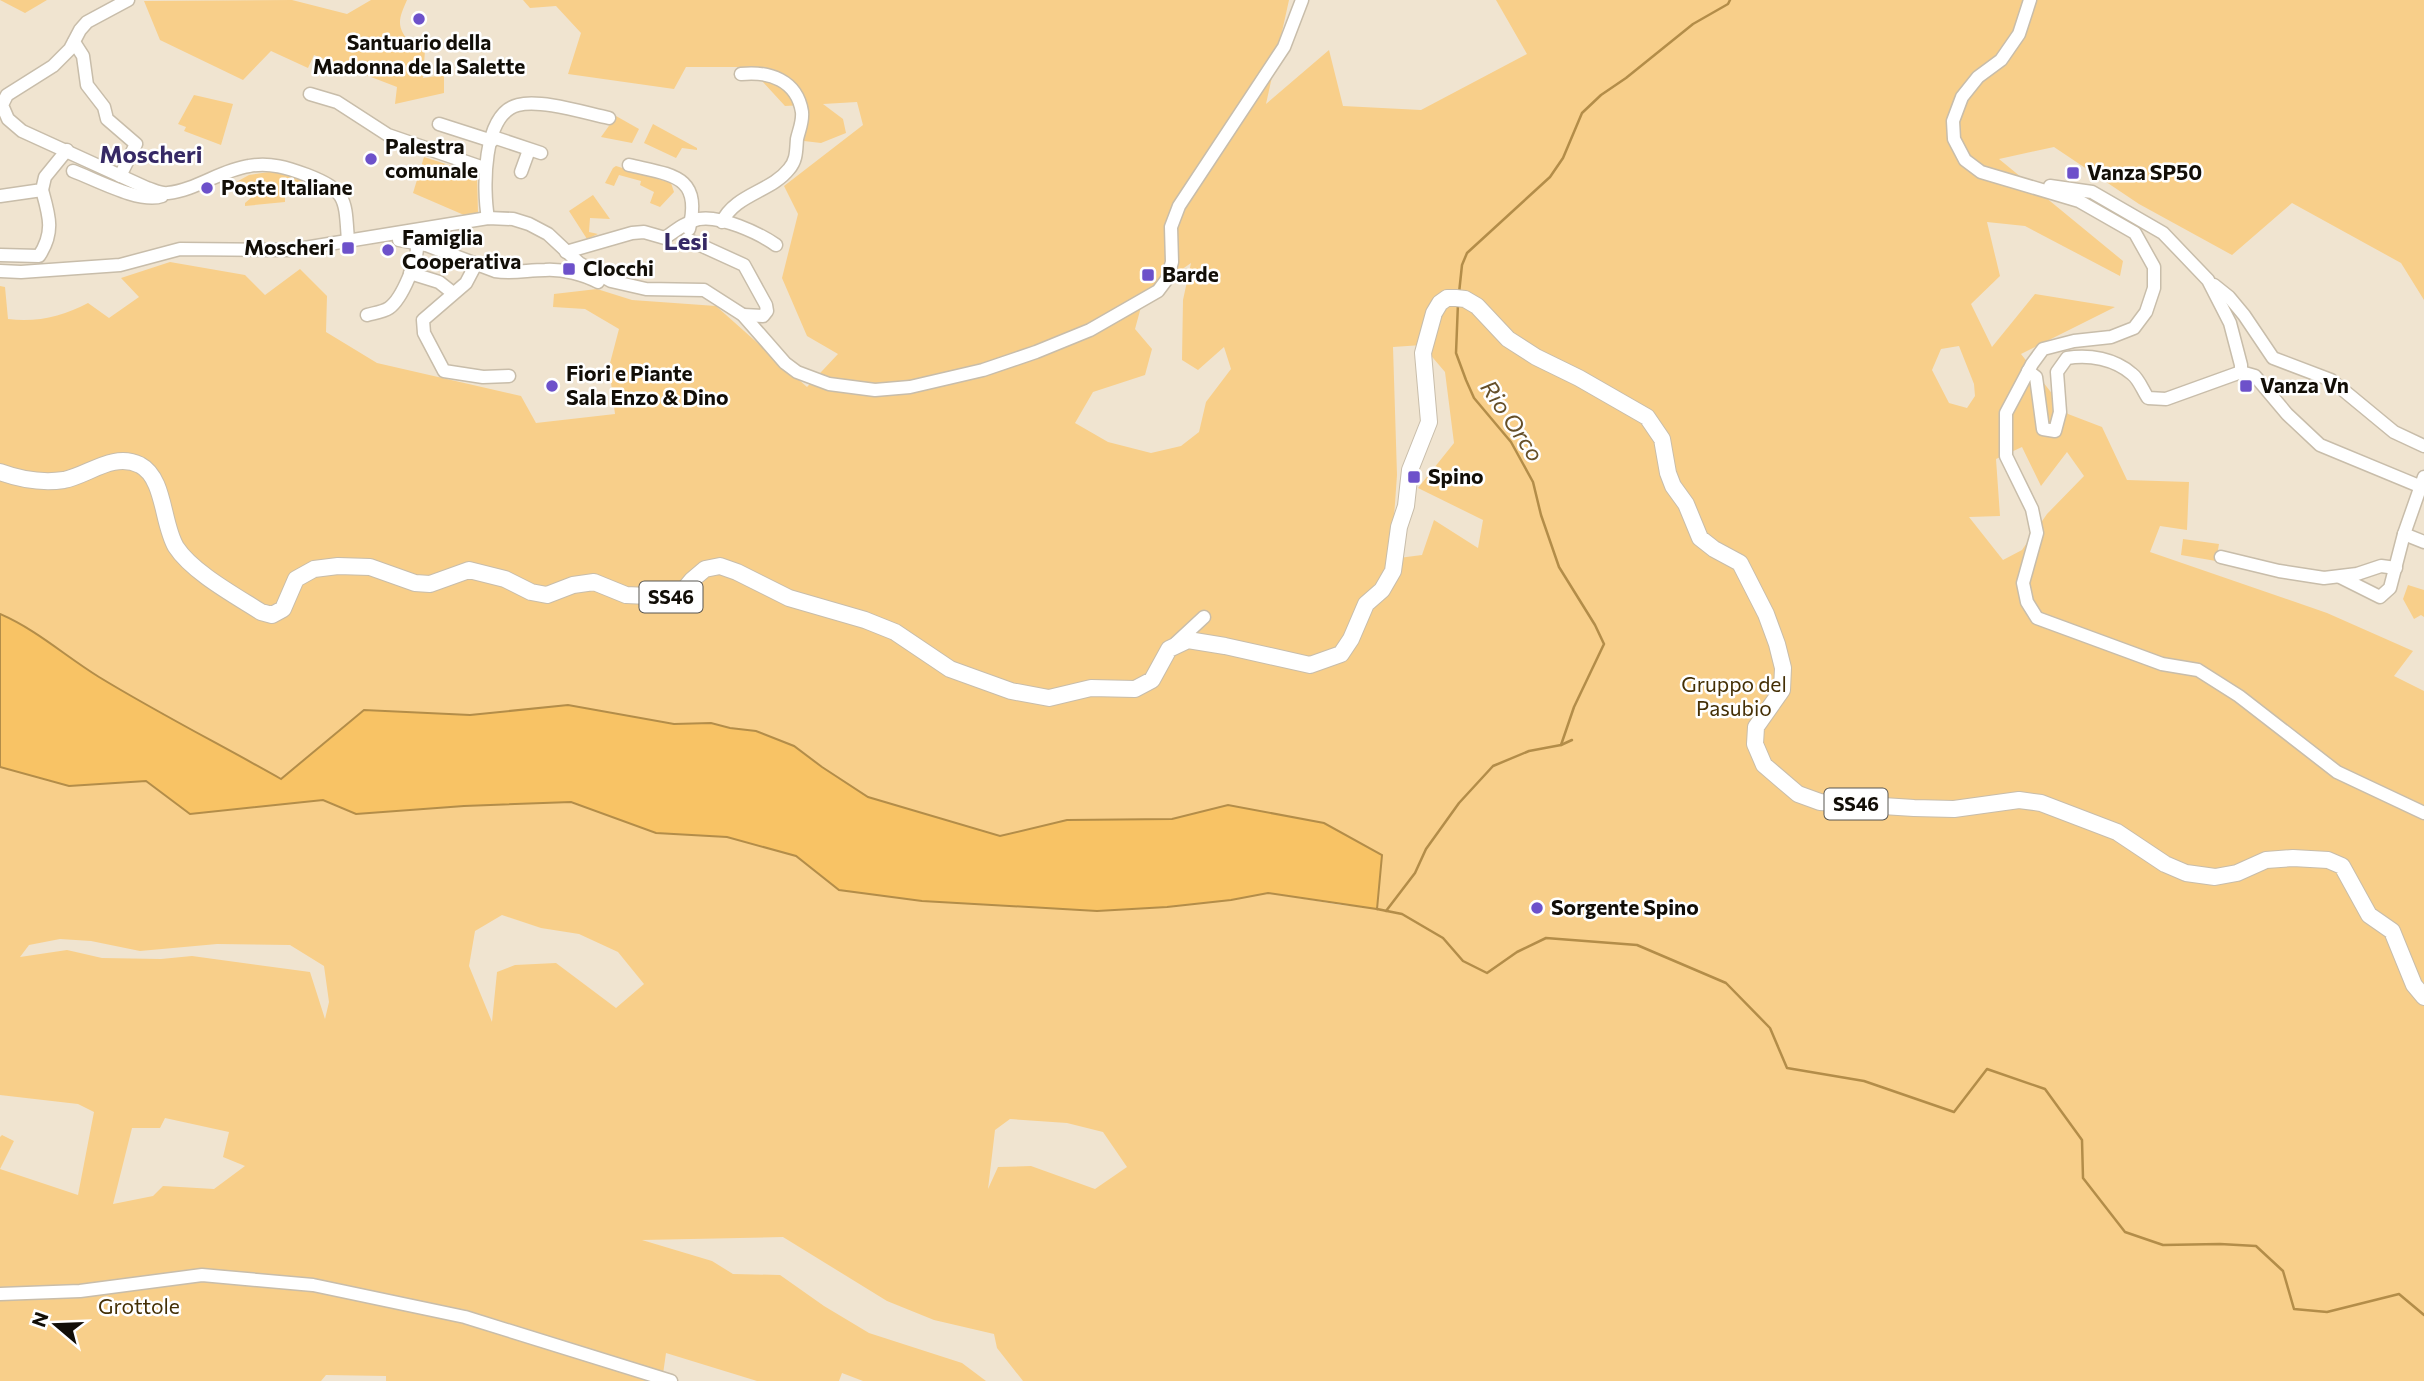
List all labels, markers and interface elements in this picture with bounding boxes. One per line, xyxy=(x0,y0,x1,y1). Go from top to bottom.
marker: Santuario della Madonna de la Salette xyxy=(411,11,427,27)
place label: Santuario della Madonna de la Salette xyxy=(313,29,525,78)
place label: Palestra comunale xyxy=(385,133,478,182)
district label: Moscheri xyxy=(100,139,203,168)
marker: Palestra comunale xyxy=(363,151,379,167)
place label: Vanza SP50 xyxy=(2087,159,2202,184)
marker: Vanza SP50 xyxy=(2065,165,2081,181)
place label: Poste Italiane xyxy=(221,174,353,199)
marker: Poste Italiane xyxy=(199,180,215,196)
place label: Famiglia Cooperativa xyxy=(402,224,521,273)
district label: Lesi xyxy=(664,226,708,255)
place label: Moscheri xyxy=(244,234,334,259)
marker: Moscheri xyxy=(340,240,356,256)
marker: Famiglia Cooperativa xyxy=(380,242,396,258)
place label: Clocchi xyxy=(583,255,654,280)
marker: Clocchi xyxy=(561,261,577,277)
place label: Barde xyxy=(1162,261,1219,286)
marker: Barde xyxy=(1140,267,1156,283)
place label: Fiori e Piante Sala Enzo & Dino xyxy=(566,360,728,409)
place label: Vanza Vn xyxy=(2260,372,2349,397)
water label: Rio Orco xyxy=(1475,374,1550,466)
marker: Fiori e Piante Sala Enzo & Dino xyxy=(544,378,560,394)
marker: Vanza Vn xyxy=(2238,378,2254,394)
place label: Spino xyxy=(1428,463,1484,488)
marker: Spino xyxy=(1406,469,1422,485)
road number: SS46 xyxy=(640,582,702,612)
park label: Gruppo del Pasubio xyxy=(1681,671,1787,720)
road number: SS46 xyxy=(1825,789,1888,820)
place label: Sorgente Spino xyxy=(1551,894,1699,919)
marker: Sorgente Spino xyxy=(1529,900,1545,916)
north arrow xyxy=(21,1290,91,1360)
park label: Grottole xyxy=(98,1293,180,1318)
text: N xyxy=(26,1309,53,1330)

